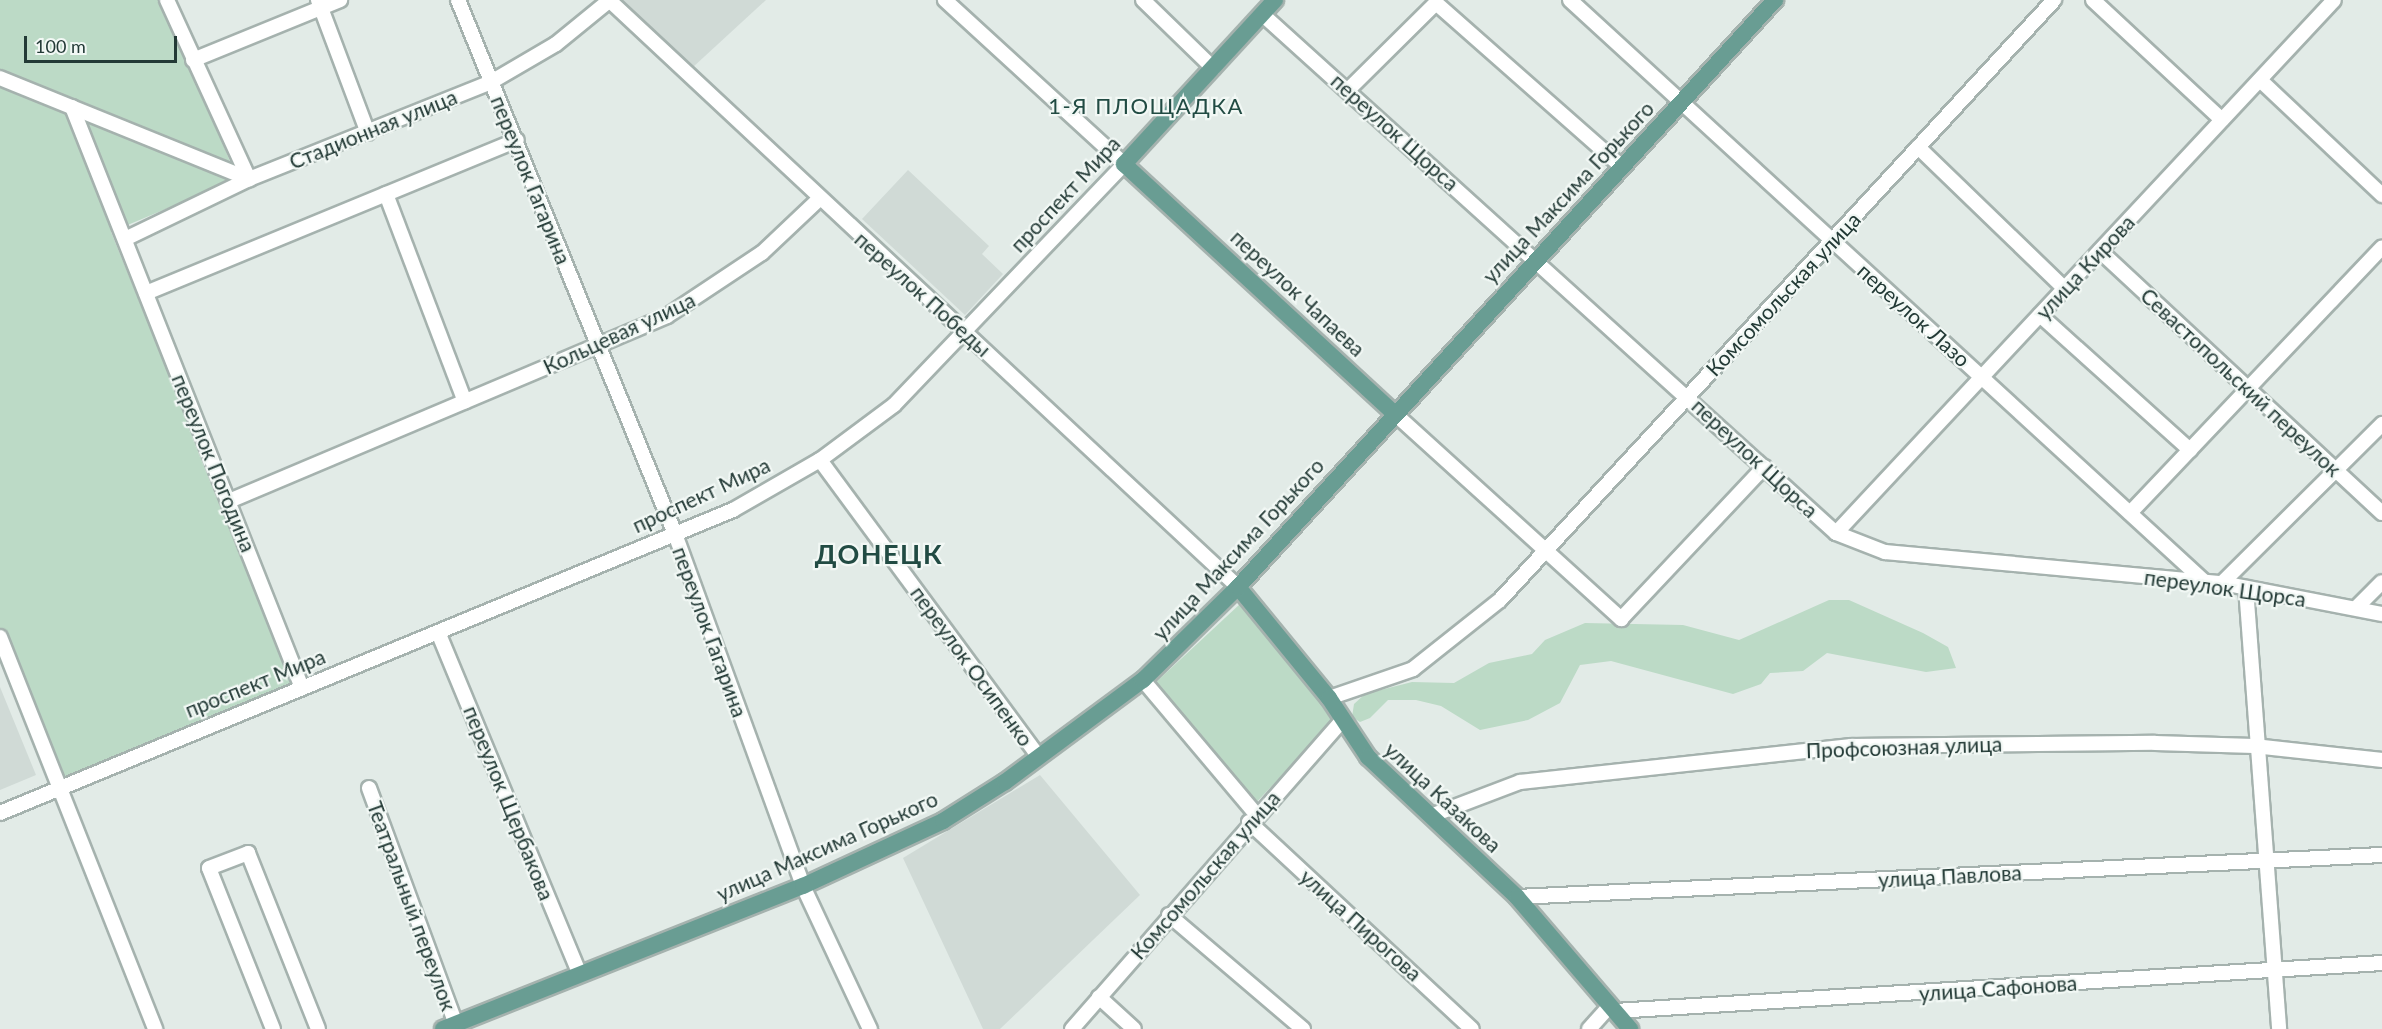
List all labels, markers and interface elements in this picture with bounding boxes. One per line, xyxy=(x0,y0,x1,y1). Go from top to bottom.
scale bar xyxy=(27,24,180,62)
text: 100 m xyxy=(35,35,86,57)
street label: переулок Щорса xyxy=(1326,68,1464,196)
street label: Стадионная улица xyxy=(285,84,461,174)
street label: переулок Гагарина xyxy=(486,92,576,268)
district label: 1-Я ПЛОЩАДКА xyxy=(1048,93,1244,119)
street label: улица Максима Горького xyxy=(1477,96,1659,288)
street label: проспект Мира xyxy=(1005,131,1125,257)
street label: Комсомольская улица xyxy=(1700,207,1866,381)
street label: улица Кирова xyxy=(2030,210,2140,324)
street label: переулок Чапаева xyxy=(1226,224,1370,362)
street label: переулок Победы xyxy=(850,226,996,362)
street label: переулок Лазо xyxy=(1853,258,1975,372)
street label: Севастопольский переулок xyxy=(2136,283,2346,481)
street label: Кольцевая улица xyxy=(539,287,699,379)
street label: переулок Погодина xyxy=(167,370,261,556)
street label: переулок Щорса xyxy=(1687,393,1823,523)
street label: проспект Мира xyxy=(628,452,774,538)
street label: улица Максима Горького xyxy=(1147,453,1329,645)
district label: ДОНЕЦК xyxy=(815,538,943,570)
street label: переулок Гагарина xyxy=(667,543,753,721)
street label: переулок Щорса xyxy=(2143,564,2307,612)
street label: переулок Осипенко xyxy=(905,581,1039,751)
street label: проспект Мира xyxy=(181,643,329,723)
street label: переулок Щербакова xyxy=(458,702,560,904)
street label: Профсоюзная улица xyxy=(1805,731,2003,763)
street label: улица Казакова xyxy=(1379,737,1507,857)
street label: улица Максима Горького xyxy=(713,786,941,906)
street label: Комсомольская улица xyxy=(1125,786,1285,964)
street label: Театральный переулок xyxy=(362,798,462,1014)
street label: улица Павлова xyxy=(1878,860,2022,892)
street label: улица Пирогова xyxy=(1295,864,1427,986)
street label: улица Сафонова xyxy=(1918,970,2078,1006)

